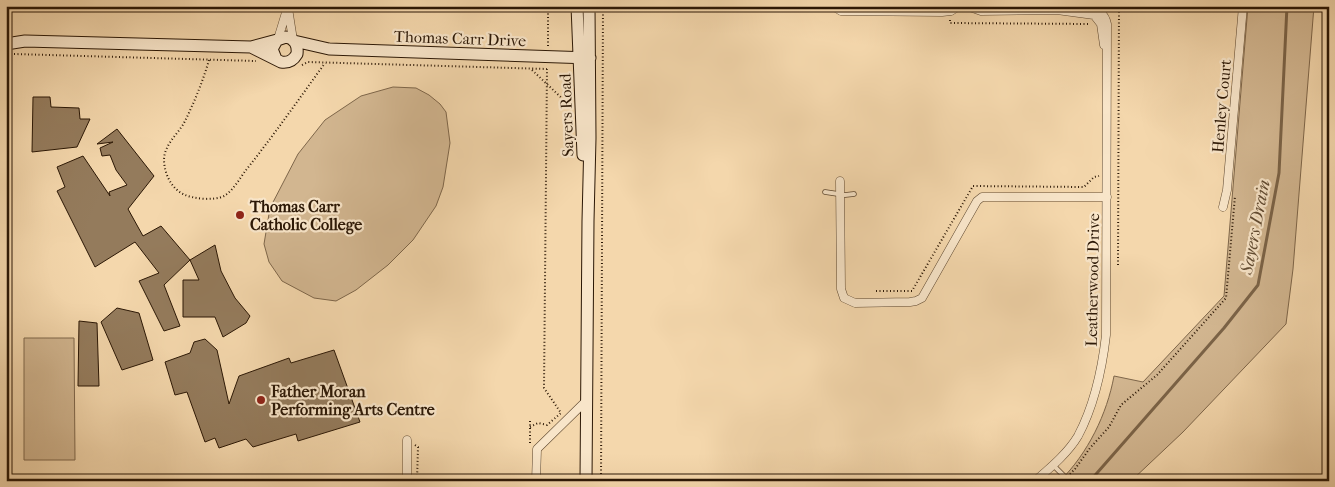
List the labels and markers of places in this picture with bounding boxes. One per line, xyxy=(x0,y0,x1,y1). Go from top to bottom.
place label: Thomas Carr Catholic College xyxy=(249,197,362,235)
marker: Thomas Carr Catholic College xyxy=(234,209,246,221)
place label: Father Moran Performing Arts Centre xyxy=(270,382,435,420)
marker: Father Moran Performing Arts Centre xyxy=(255,394,267,406)

